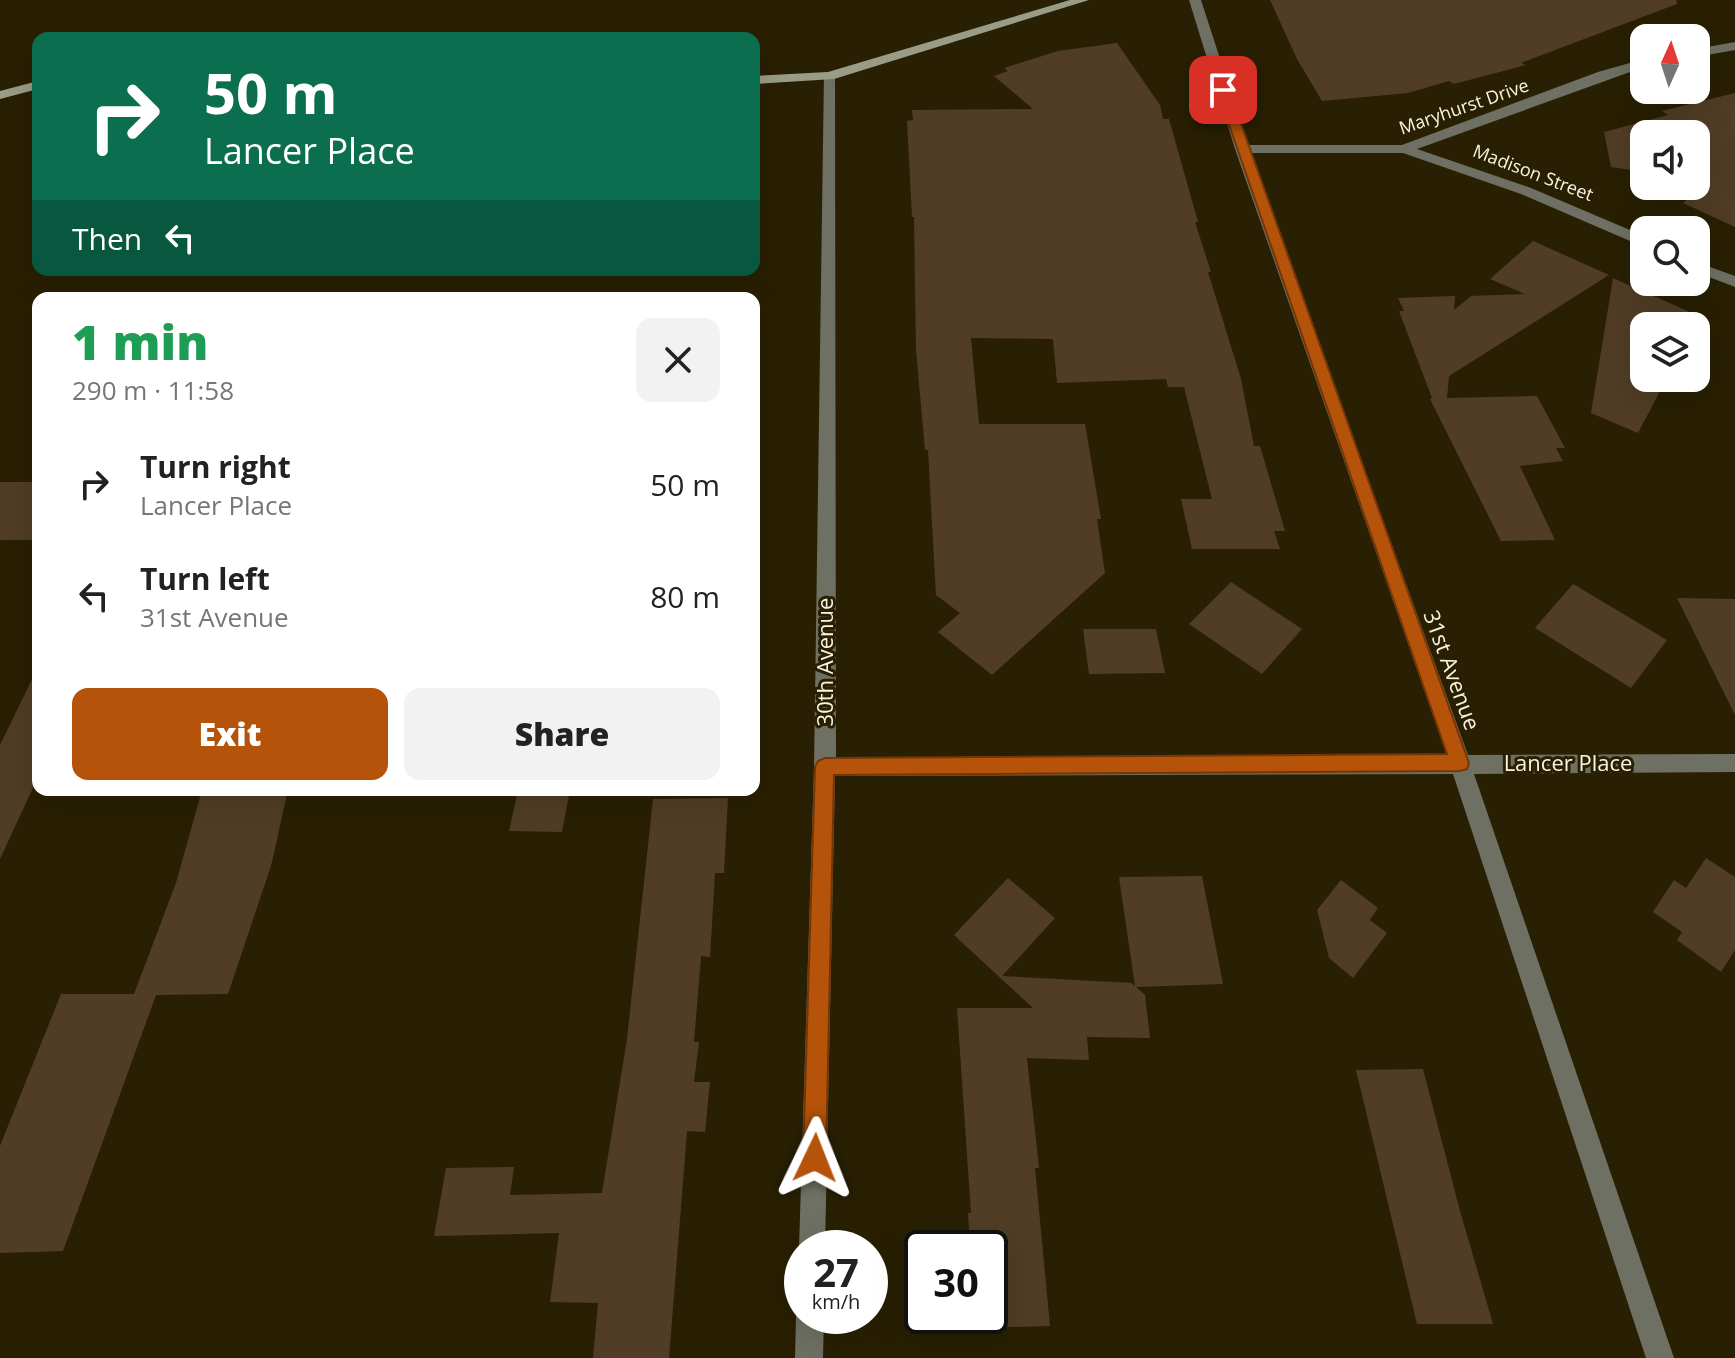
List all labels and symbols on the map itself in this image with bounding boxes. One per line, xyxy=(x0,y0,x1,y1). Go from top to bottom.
north arrow xyxy=(1630,24,1710,104)
pin xyxy=(1189,56,1257,124)
street label: Maryhurst Drive xyxy=(1396,73,1532,139)
street label: Madison Street xyxy=(1470,138,1597,206)
street label: 30th Avenue xyxy=(809,598,839,726)
street label: 31st Avenue xyxy=(1417,605,1489,734)
street label: Lancer Place xyxy=(1504,747,1632,777)
position arrow xyxy=(773,1116,857,1200)
speed limit sign: 30 xyxy=(904,1230,1008,1334)

